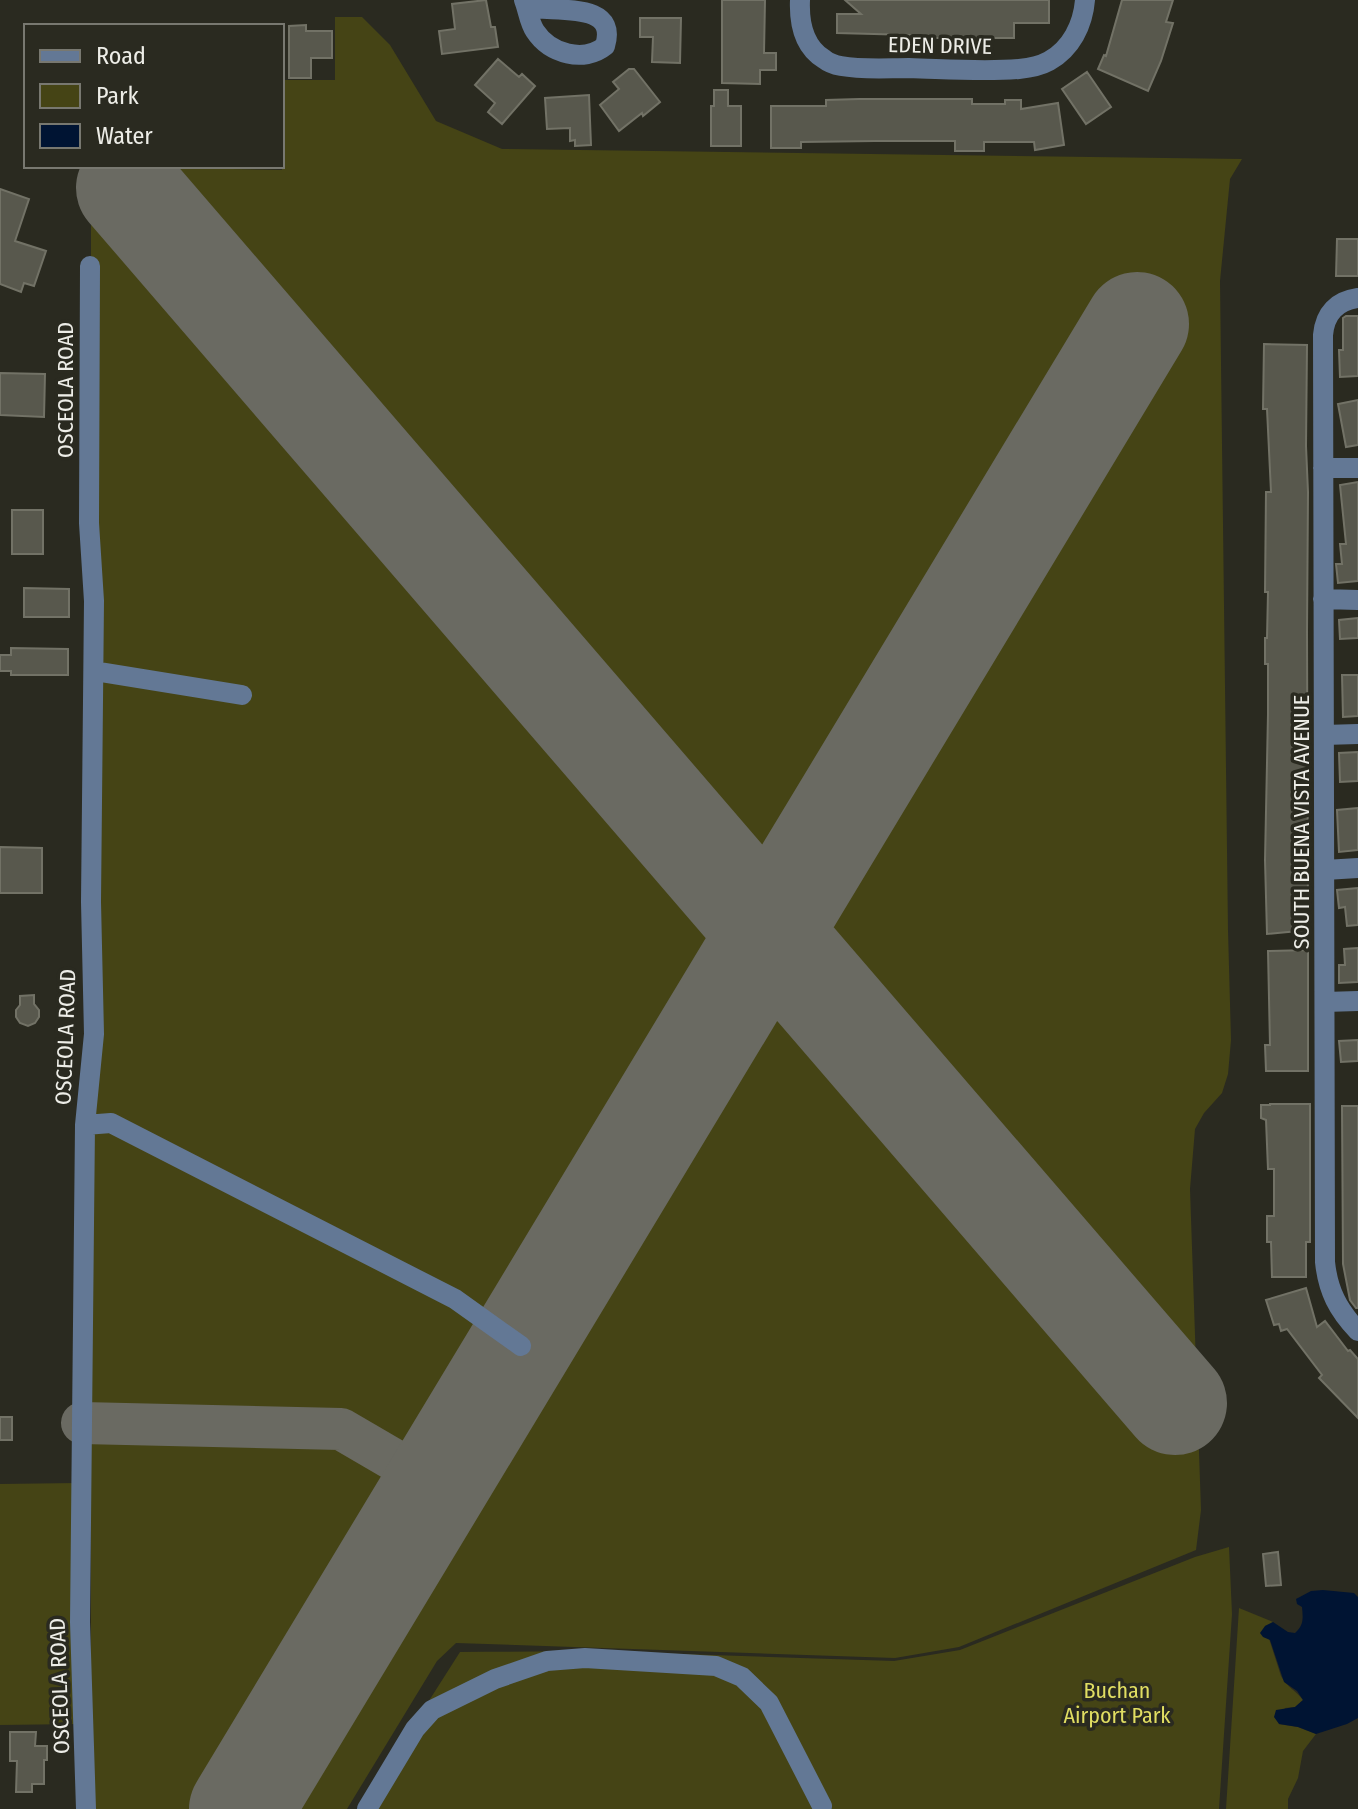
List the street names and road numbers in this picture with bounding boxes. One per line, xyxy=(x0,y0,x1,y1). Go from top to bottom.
street label: EDEN DRIVE xyxy=(888,31,992,60)
street label: OSCEOLA ROAD xyxy=(52,322,79,458)
street label: SOUTH BUENA VISTA AVENUE xyxy=(1288,695,1315,949)
street label: OSCEOLA ROAD xyxy=(50,969,81,1105)
street label: OSCEOLA ROAD xyxy=(44,1618,75,1754)

